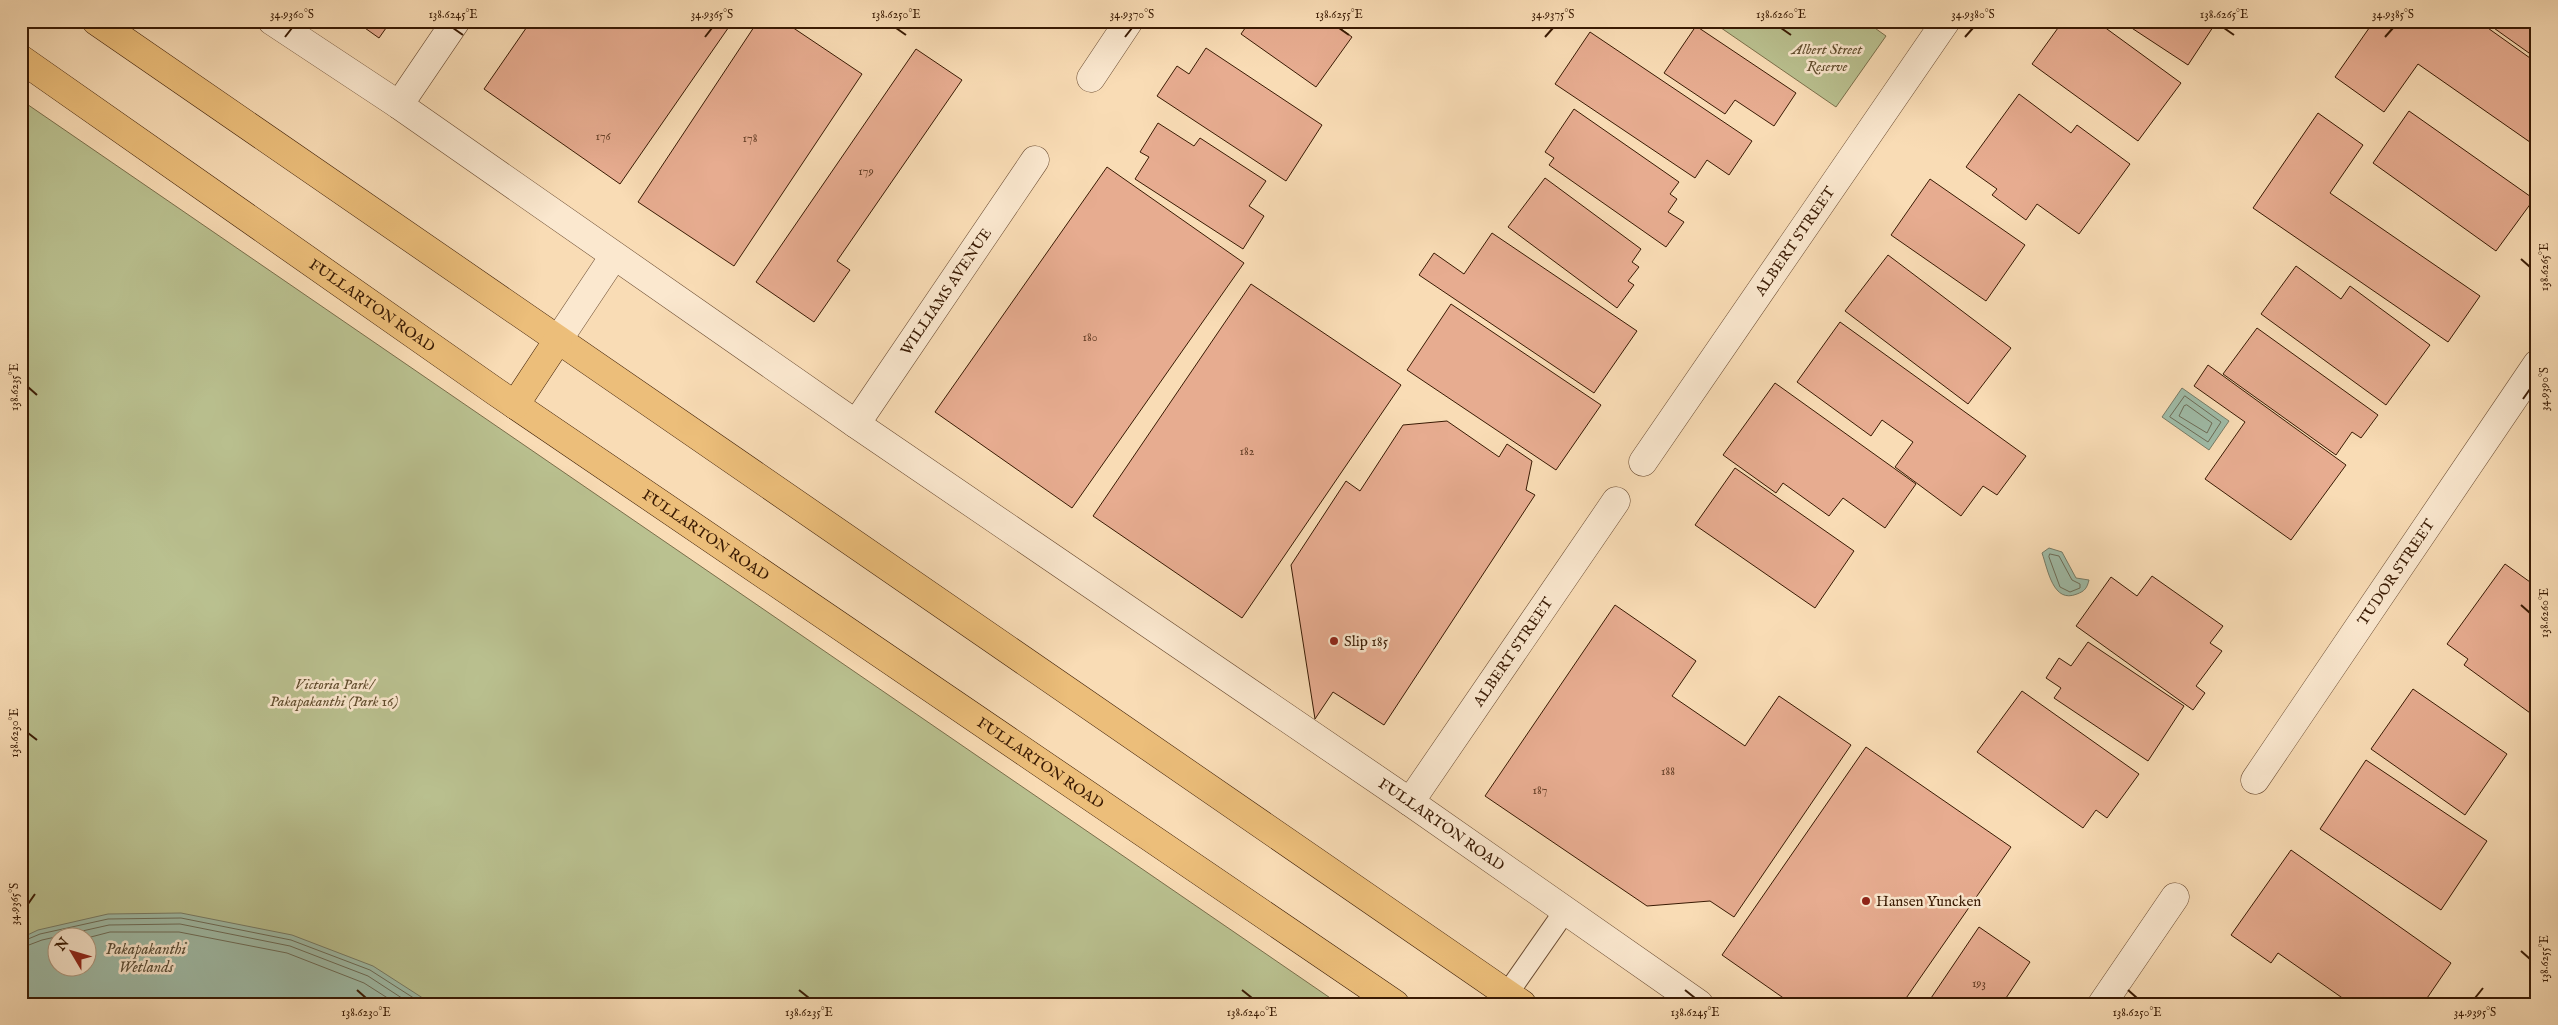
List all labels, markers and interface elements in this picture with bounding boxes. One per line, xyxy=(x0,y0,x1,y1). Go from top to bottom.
text: 34.9360°S xyxy=(270,7,314,22)
text: 138.6245°E xyxy=(428,7,478,22)
text: 34.9365°S xyxy=(691,7,733,22)
text: 138.6250°E xyxy=(871,7,921,22)
text: 34.9370°S xyxy=(1110,7,1154,22)
text: 138.6255°E xyxy=(1315,7,1363,22)
text: 34.9375°S xyxy=(1532,7,1574,22)
text: 138.6260°E xyxy=(1756,7,1806,22)
text: 34.9380°S xyxy=(1951,7,1995,22)
text: 138.6265°E xyxy=(2200,7,2248,22)
text: 34.9385°S xyxy=(2372,7,2414,22)
park label: Albert Street Reserve xyxy=(1790,40,1863,76)
house number: 176 xyxy=(595,129,612,144)
house number: 178 xyxy=(743,131,758,146)
house number: 179 xyxy=(858,164,874,179)
street label: ALBERT STREET xyxy=(1750,183,1839,300)
street label: WILLIAMS AVENUE xyxy=(896,224,996,359)
text: 138.6265°E xyxy=(2537,243,2552,291)
street label: FULLARTON ROAD xyxy=(306,255,439,356)
house number: 180 xyxy=(1082,330,1098,345)
text: 138.6235°E xyxy=(7,363,22,411)
text: 34.9390°S xyxy=(2537,367,2552,411)
house number: 182 xyxy=(1240,444,1255,459)
street label: FULLARTON ROAD xyxy=(639,485,773,585)
street label: TUDOR STREET xyxy=(2353,515,2439,629)
text: 138.6260°E xyxy=(2537,588,2552,638)
street label: ALBERT STREET xyxy=(1468,593,1557,711)
place label: Slip 185 xyxy=(1344,632,1389,651)
marker: Slip 185 xyxy=(1328,635,1340,647)
park label: Victoria Park/ Pakapakanthi (Park 16) xyxy=(270,675,398,711)
text: 138.6230°E xyxy=(7,708,22,758)
street label: FULLARTON ROAD xyxy=(973,713,1108,813)
house number: 188 xyxy=(1661,764,1675,779)
street label: FULLARTON ROAD xyxy=(1375,774,1509,875)
house number: 187 xyxy=(1533,783,1547,798)
text: 34.9365°S xyxy=(7,883,22,925)
place label: Hansen Yuncken xyxy=(1876,892,1981,911)
marker: Hansen Yuncken xyxy=(1860,895,1872,907)
north arrow xyxy=(48,928,98,978)
text: N xyxy=(51,934,73,956)
text: 138.6255°E xyxy=(2537,935,2552,983)
water label: Pakapakanthi Wetlands xyxy=(106,940,188,978)
house number: 193 xyxy=(1972,976,1986,991)
text: 138.6230°E xyxy=(341,1005,391,1020)
text: 138.6235°E xyxy=(785,1005,833,1020)
text: 138.6240°E xyxy=(1227,1005,1277,1020)
text: 138.6245°E xyxy=(1670,1005,1720,1020)
text: 138.6250°E xyxy=(2112,1005,2162,1020)
text: 34.9395°S xyxy=(2454,1005,2496,1020)

